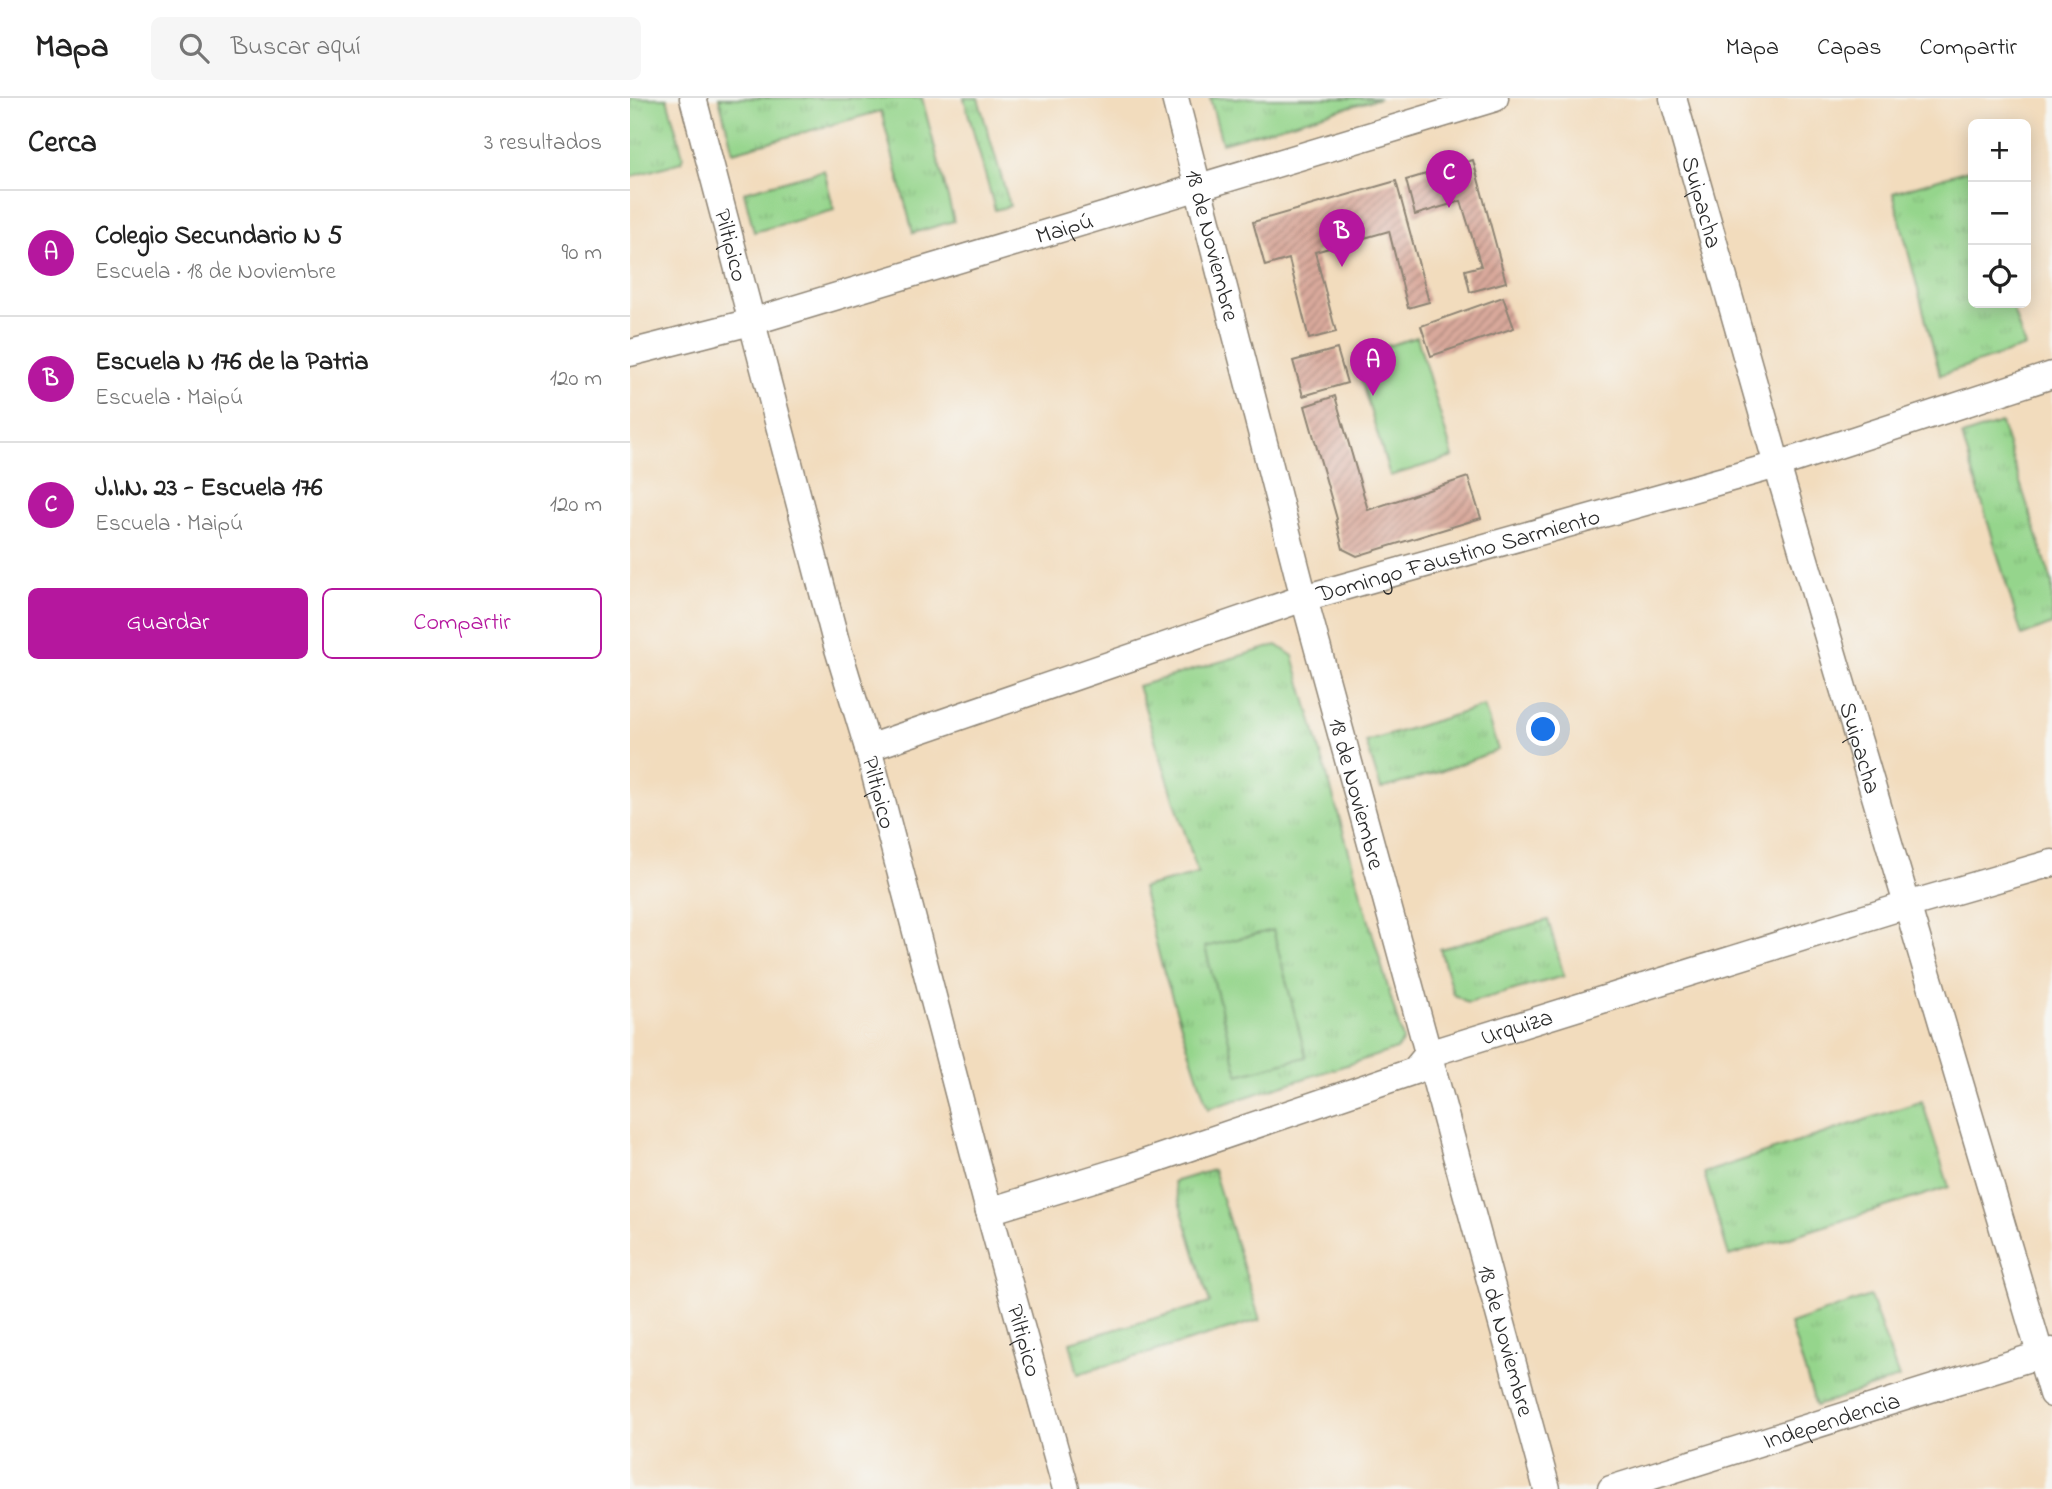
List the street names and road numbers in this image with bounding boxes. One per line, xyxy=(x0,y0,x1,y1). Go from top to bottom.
street label: Suipacha xyxy=(1670,152,1730,253)
street label: 18 de Noviembre xyxy=(1174,166,1247,326)
street label: Maipú xyxy=(1032,205,1098,255)
street label: Piltipico xyxy=(703,206,756,286)
street label: Domingo Faustino Sarmiento xyxy=(1312,501,1605,614)
street label: Suipacha xyxy=(1828,698,1888,798)
street label: 18 de Noviembre xyxy=(1318,715,1392,874)
street label: Piltipico xyxy=(851,753,903,833)
street label: Urquiza xyxy=(1477,1001,1557,1057)
street label: 18 de Noviembre xyxy=(1467,1262,1541,1421)
street label: Piltipico xyxy=(996,1301,1049,1381)
street label: Independencia xyxy=(1759,1385,1905,1460)

